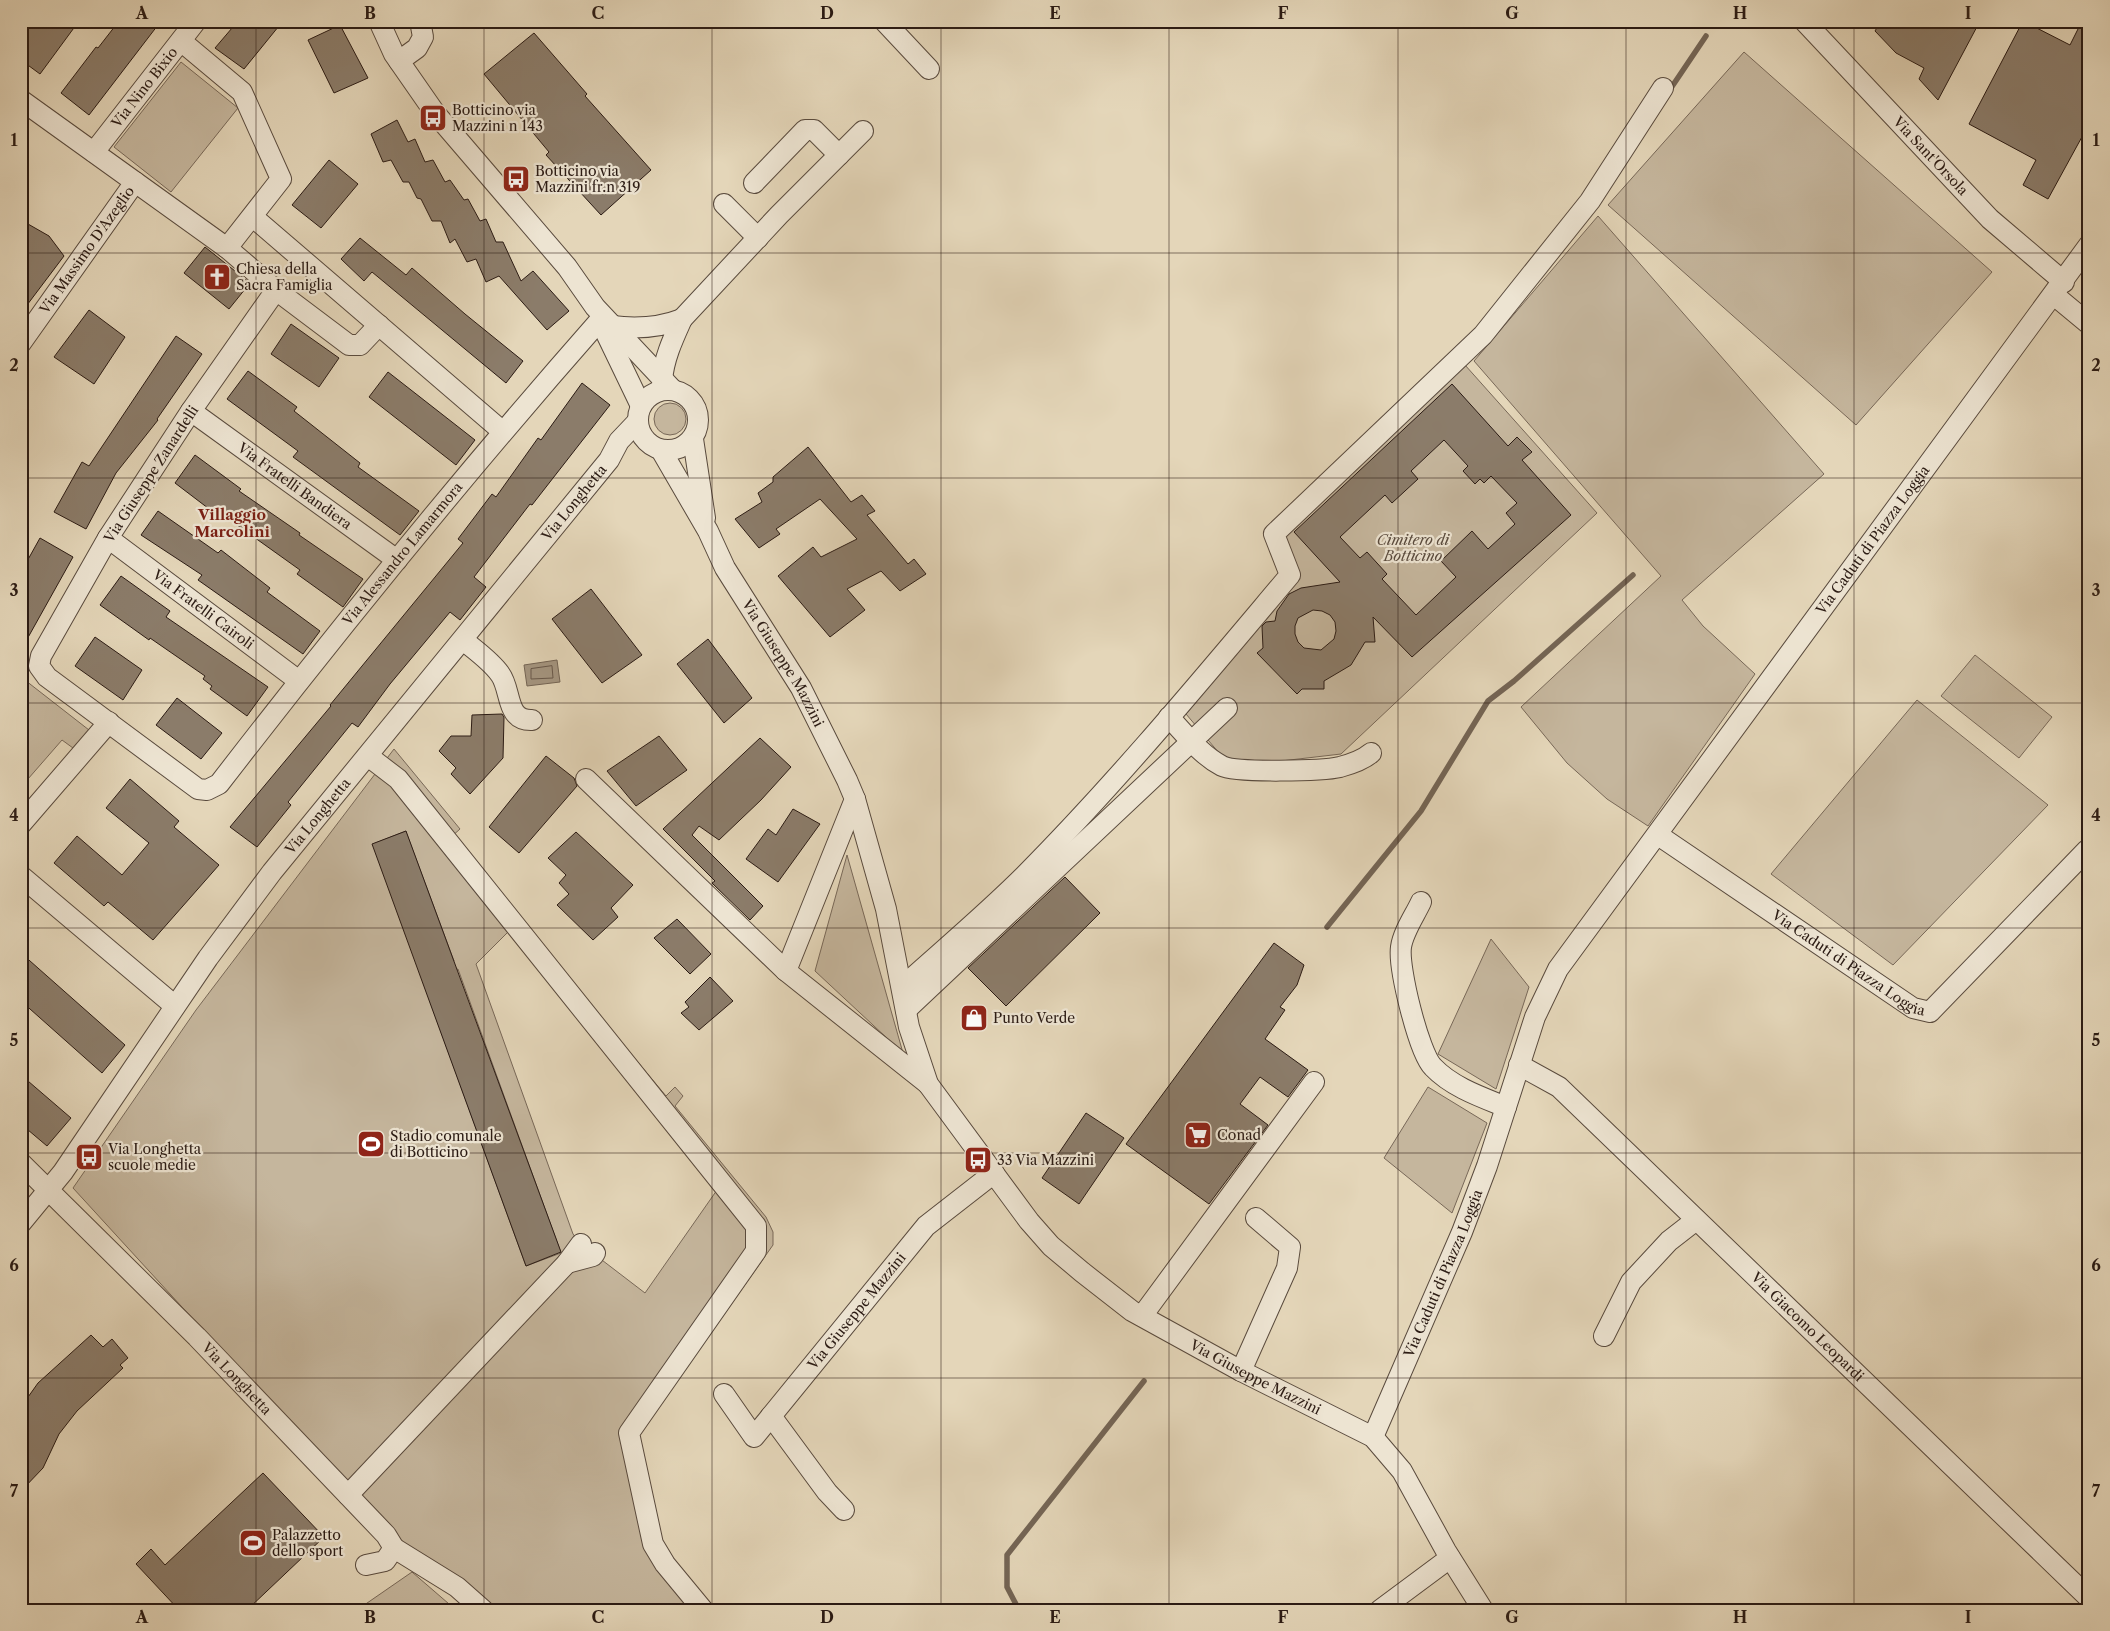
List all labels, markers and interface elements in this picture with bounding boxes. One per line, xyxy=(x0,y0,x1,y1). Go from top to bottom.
text: A xyxy=(135,3,149,23)
text: B xyxy=(364,3,376,23)
text: C xyxy=(592,3,604,23)
text: D xyxy=(820,3,834,23)
text: E xyxy=(1049,3,1061,23)
text: F xyxy=(1278,3,1289,23)
text: G xyxy=(1505,3,1519,23)
text: H xyxy=(1733,3,1747,23)
text: I xyxy=(1965,3,1972,23)
street label: Via Nino Bixio xyxy=(107,43,181,132)
place label: Botticino via Mazzini n 143 xyxy=(452,101,543,135)
bus stop icon: Botticino via Mazzini n 143 xyxy=(418,103,448,133)
street label: Via Sant'Orsola xyxy=(1889,112,1972,199)
text: 1 xyxy=(10,130,18,150)
text: 1 xyxy=(2092,130,2100,150)
place label: Botticino via Mazzini fr.n 319 xyxy=(535,162,640,196)
bus stop icon: Botticino via Mazzini fr.n 319 xyxy=(501,164,531,194)
street label: Via Massimo D'Azeglio xyxy=(35,183,138,318)
place label: Chiesa della Sacra Famiglia xyxy=(236,260,333,294)
church icon: Chiesa della Sacra Famiglia xyxy=(202,262,232,292)
text: 2 xyxy=(9,355,19,375)
text: 2 xyxy=(2091,355,2101,375)
street label: Via Giuseppe Zanardelli xyxy=(99,402,202,547)
street label: Via Fratelli Bandiera xyxy=(233,438,356,534)
street label: Via Longhetta xyxy=(537,460,611,545)
street label: Via Caduti di Piazza Loggia xyxy=(1811,461,1934,619)
street label: Via Alessandro Lamarmora xyxy=(338,478,467,630)
district label: Villaggio Marcolini xyxy=(194,505,271,541)
park label: Cimitero di Botticino xyxy=(1377,531,1451,565)
street label: Via Fratelli Cairoli xyxy=(148,565,257,653)
text: 3 xyxy=(9,580,19,600)
text: 3 xyxy=(2091,580,2101,600)
street label: Via Giuseppe Mazzini xyxy=(738,595,828,730)
street label: Via Longhetta xyxy=(281,774,355,859)
text: 4 xyxy=(9,805,19,825)
text: 4 xyxy=(2091,805,2101,825)
street label: Via Caduti di Piazza Loggia xyxy=(1768,905,1927,1020)
shop icon: Punto Verde xyxy=(959,1003,989,1033)
place label: Punto Verde xyxy=(993,1009,1075,1027)
text: 5 xyxy=(10,1030,19,1050)
text: 5 xyxy=(2092,1030,2101,1050)
supermarket icon: Conad xyxy=(1183,1120,1213,1150)
place label: Conad xyxy=(1217,1126,1262,1144)
place label: Stadio comunale di Botticino xyxy=(390,1127,502,1161)
sports icon: Stadio comunale di Botticino xyxy=(356,1129,386,1159)
place label: Via Longhetta scuole medie xyxy=(107,1140,202,1174)
bus stop icon: Via Longhetta scuole medie xyxy=(74,1142,104,1172)
bus stop icon: 33 Via Mazzini xyxy=(963,1145,993,1175)
place label: 33 Via Mazzini xyxy=(997,1151,1094,1169)
street label: Via Caduti di Piazza Loggia xyxy=(1399,1186,1487,1361)
street label: Via Giuseppe Mazzini xyxy=(803,1249,910,1374)
text: 6 xyxy=(9,1255,19,1275)
text: 6 xyxy=(2091,1255,2101,1275)
street label: Via Giacomo Leopardi xyxy=(1747,1268,1868,1385)
street label: Via Giuseppe Mazzini xyxy=(1186,1335,1324,1419)
street label: Via Longhetta xyxy=(197,1338,276,1419)
text: 7 xyxy=(10,1481,19,1501)
text: 7 xyxy=(2092,1481,2101,1501)
place label: Palazzetto dello sport xyxy=(272,1526,343,1560)
sports icon: Palazzetto dello sport xyxy=(238,1528,268,1558)
text: A xyxy=(135,1607,149,1627)
text: B xyxy=(364,1607,376,1627)
text: C xyxy=(592,1607,604,1627)
text: D xyxy=(820,1607,834,1627)
text: E xyxy=(1049,1607,1061,1627)
text: F xyxy=(1278,1607,1289,1627)
text: G xyxy=(1505,1607,1519,1627)
text: H xyxy=(1733,1607,1747,1627)
text: I xyxy=(1965,1607,1972,1627)

